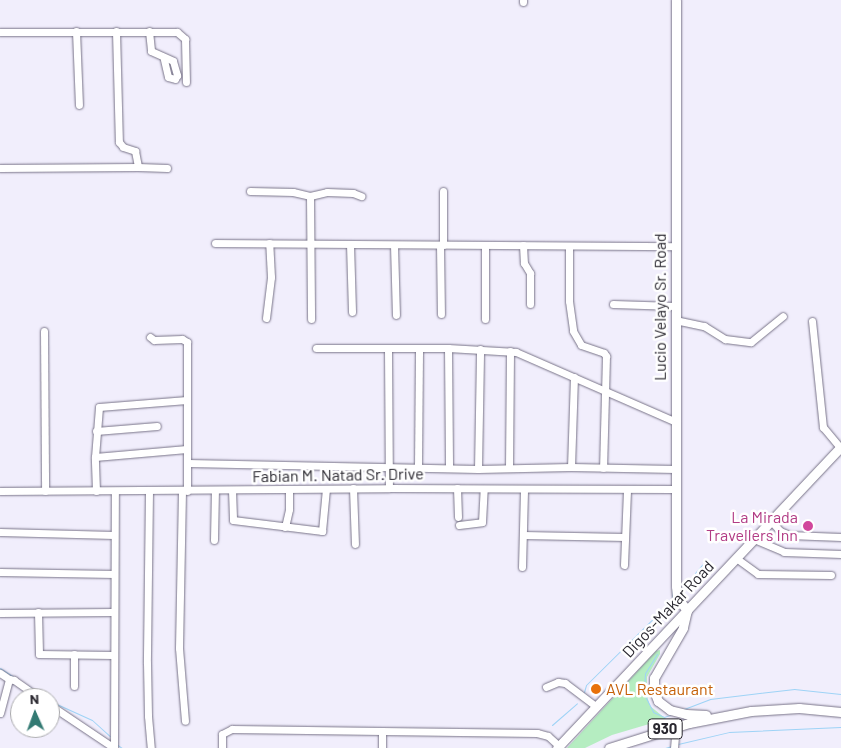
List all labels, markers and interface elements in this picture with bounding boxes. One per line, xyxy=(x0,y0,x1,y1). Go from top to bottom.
street label: Lucio Velayo Sr. Road xyxy=(650,233,670,381)
street label: Fabian M. Natad Sr. Drive xyxy=(252,464,424,486)
place label: La Mirada Travellers Inn xyxy=(706,507,798,545)
marker: La Mirada Travellers Inn xyxy=(802,520,814,532)
street label: Digos-Makar Road xyxy=(618,557,718,661)
place label: AVL Restaurant xyxy=(606,679,713,699)
marker: AVL Restaurant xyxy=(590,683,602,695)
north arrow xyxy=(10,688,60,738)
text: N xyxy=(30,690,39,707)
road number: 930 xyxy=(648,716,682,742)

